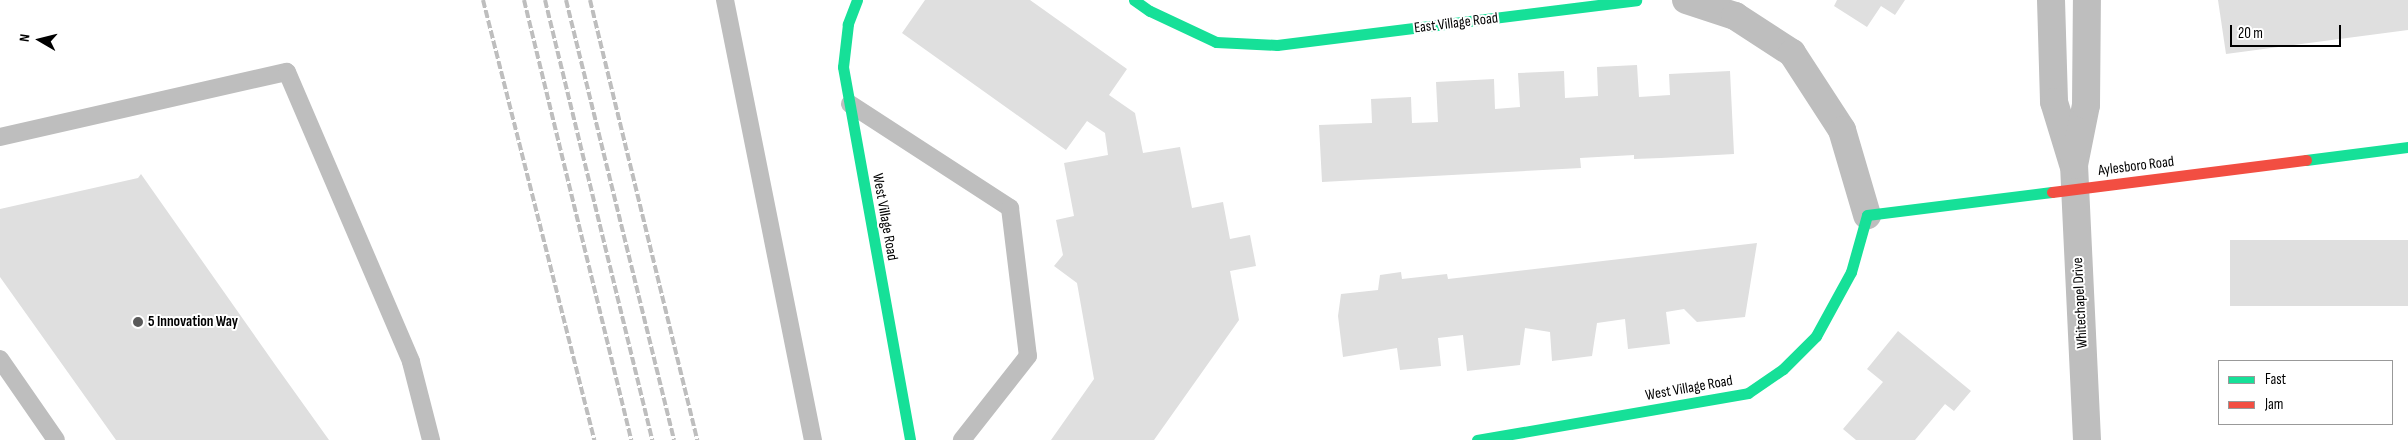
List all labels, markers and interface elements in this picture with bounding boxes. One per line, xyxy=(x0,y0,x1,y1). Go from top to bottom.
street label: East Village Road xyxy=(1413,9,1499,37)
north arrow xyxy=(15,15,65,65)
scale bar xyxy=(2233,15,2344,47)
text: 20 m xyxy=(2238,24,2263,43)
text: N xyxy=(16,33,34,43)
street label: Aylesboro Road xyxy=(2097,152,2175,180)
street label: West Village Road xyxy=(868,172,902,262)
street label: Whitechapel Drive xyxy=(2069,257,2091,349)
place label: 5 Innovation Way xyxy=(148,313,238,331)
marker: 5 Innovation Way xyxy=(132,316,144,328)
legend xyxy=(2218,360,2393,425)
text: Fast xyxy=(2265,370,2286,389)
street label: West Village Road xyxy=(1644,371,1734,405)
text: Jam xyxy=(2265,395,2283,414)

